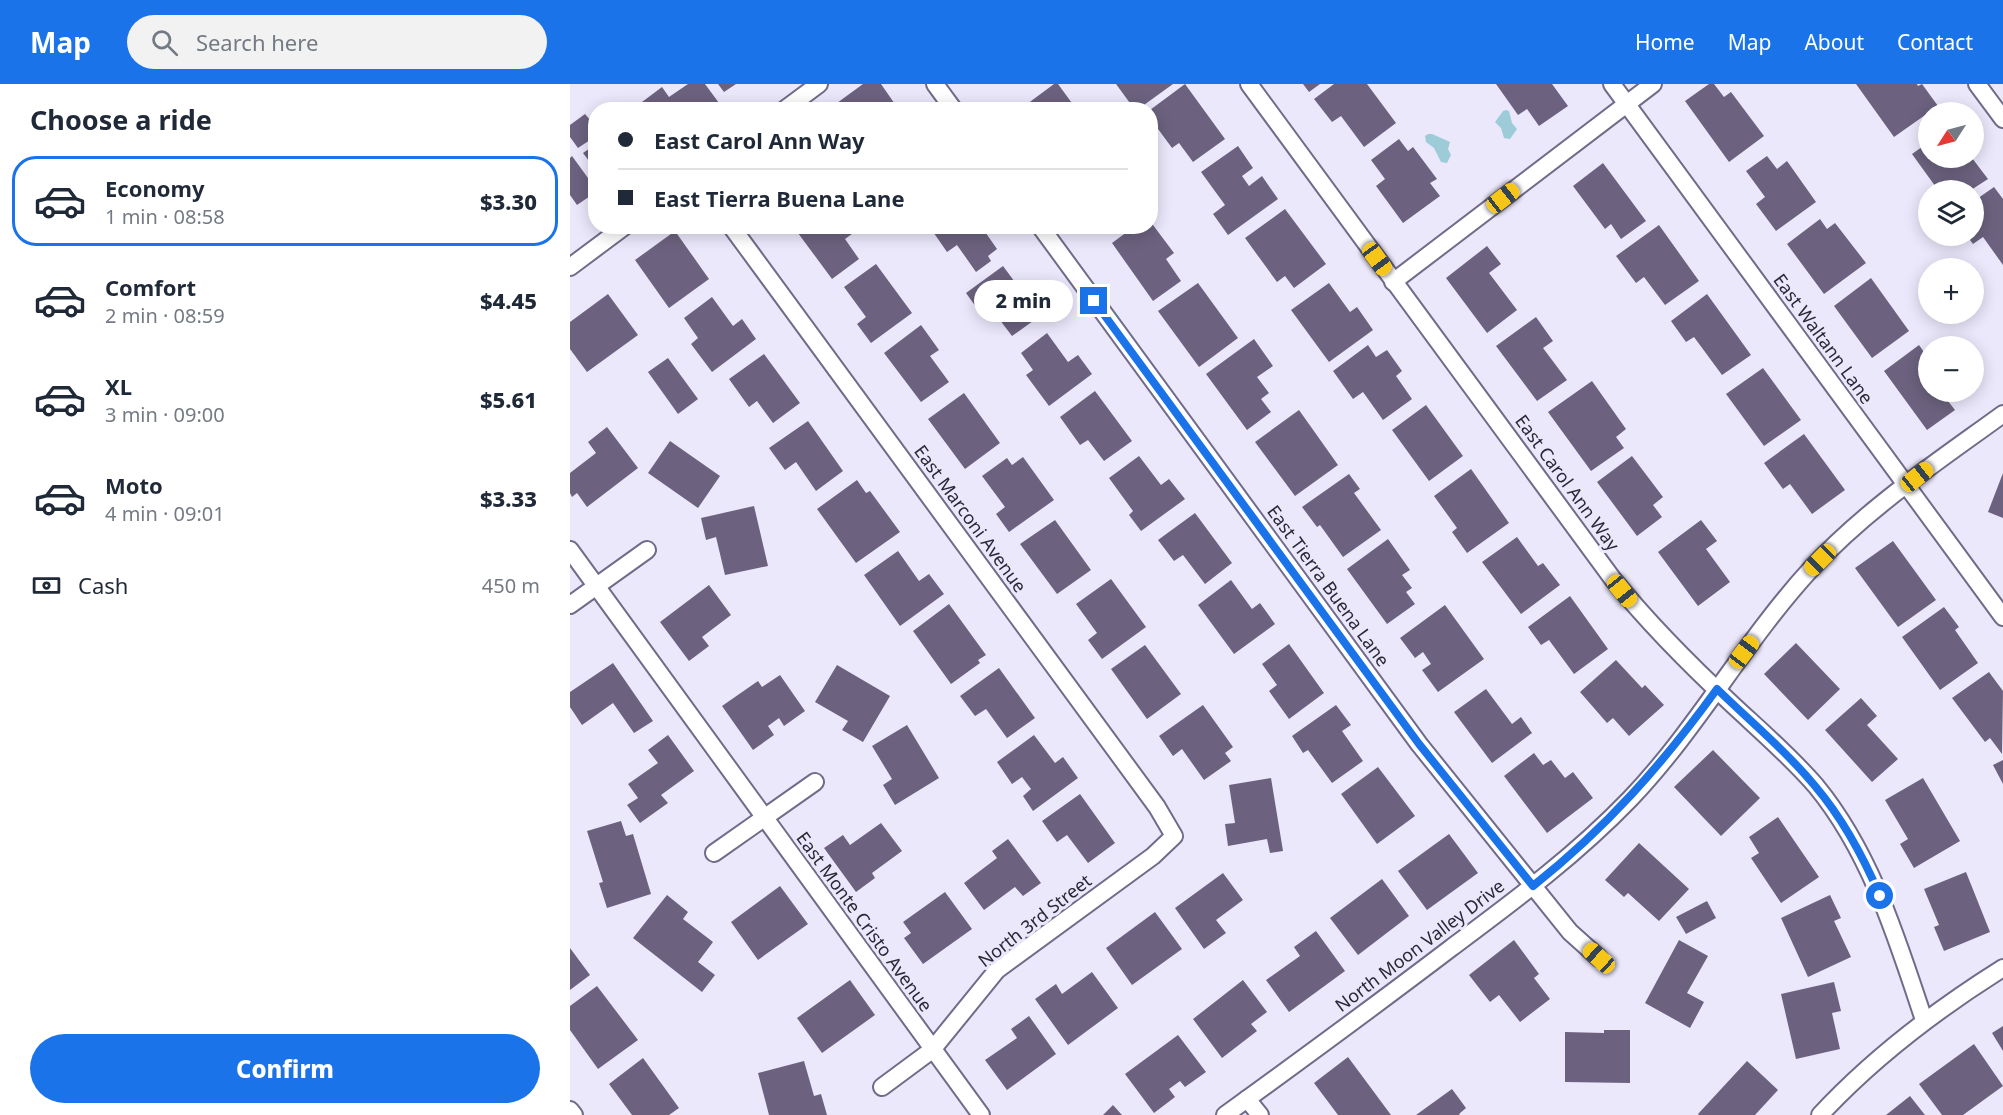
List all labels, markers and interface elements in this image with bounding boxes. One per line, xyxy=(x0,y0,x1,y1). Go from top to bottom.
search box xyxy=(127,15,547,69)
text: Map xyxy=(30,23,91,61)
icon: search xyxy=(148,26,181,59)
text: Search here xyxy=(196,27,318,57)
text: Home xyxy=(1635,28,1695,56)
text: Map xyxy=(1728,28,1771,56)
text: About xyxy=(1804,28,1864,56)
text: Contact xyxy=(1897,28,1973,56)
text: Choose a ride xyxy=(30,101,212,138)
north arrow xyxy=(1918,102,1984,168)
map controls xyxy=(1918,102,1984,402)
text: East Carol Ann Way xyxy=(654,125,865,155)
text: Economy xyxy=(105,173,204,203)
icon: car xyxy=(33,174,87,228)
car xyxy=(1483,180,1523,216)
button: layers xyxy=(1918,180,1984,246)
text: East Tierra Buena Lane xyxy=(654,183,905,213)
text: $3.30 xyxy=(480,186,537,216)
text: 1 min · 08:58 xyxy=(105,203,225,230)
car xyxy=(1359,239,1395,279)
button: + xyxy=(1918,258,1984,324)
street label: East Waltann Lane xyxy=(1768,269,1879,408)
text: Comfort xyxy=(105,272,196,302)
icon: car xyxy=(33,273,87,327)
callout: 2 min xyxy=(974,280,1073,322)
text: $4.45 xyxy=(480,285,537,315)
text: 2 min xyxy=(996,287,1051,314)
route end xyxy=(1080,287,1107,314)
text: 2 min · 08:59 xyxy=(105,302,225,329)
button: − xyxy=(1918,336,1984,402)
text: XL xyxy=(105,371,132,401)
icon: car xyxy=(33,372,87,426)
text: $5.61 xyxy=(480,384,537,414)
text: 3 min · 09:00 xyxy=(105,401,225,428)
street label: East Carol Ann Way xyxy=(1510,410,1626,556)
street label: East Marconi Avenue xyxy=(909,440,1032,597)
car xyxy=(1897,459,1937,495)
text: Moto xyxy=(105,470,163,500)
icon: car xyxy=(33,471,87,525)
text: $3.33 xyxy=(480,483,537,513)
text: 4 min · 09:01 xyxy=(105,500,225,527)
street label: East Tierra Buena Lane xyxy=(1262,500,1395,671)
car xyxy=(1801,541,1839,579)
icon: cash xyxy=(30,569,63,602)
text: Cash xyxy=(78,570,128,600)
car xyxy=(1604,571,1640,611)
text: 450 m xyxy=(482,572,540,599)
car xyxy=(1726,632,1762,672)
street label: East Monte Cristo Avenue xyxy=(791,827,938,1016)
street label: North 3rd Street xyxy=(973,868,1096,972)
street label: North Moon Valley Drive xyxy=(1330,874,1509,1017)
route start xyxy=(1866,882,1893,909)
car xyxy=(1580,939,1618,977)
button: Confirm xyxy=(30,1034,540,1103)

